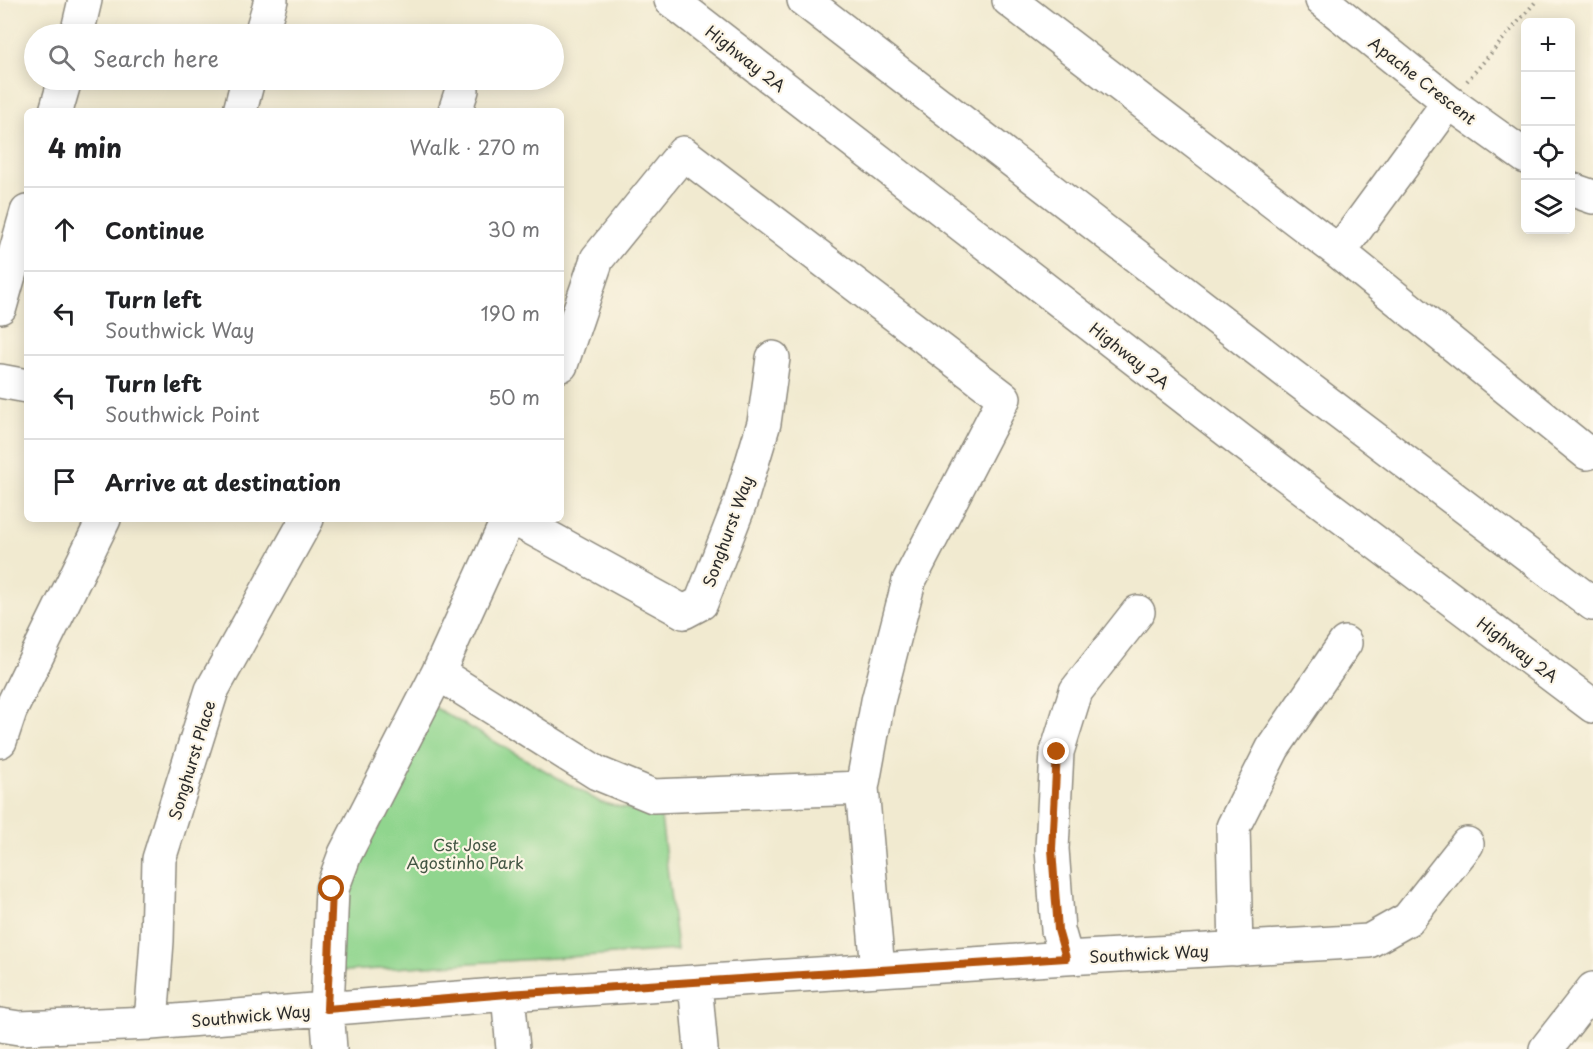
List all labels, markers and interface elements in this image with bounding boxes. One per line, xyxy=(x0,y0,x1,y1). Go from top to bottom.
map controls xyxy=(1521,18,1575,234)
button: + xyxy=(1521,18,1575,72)
street label: Highway 2A xyxy=(701,19,791,97)
search box xyxy=(24,24,564,90)
street label: Apache Crescent xyxy=(1364,30,1482,130)
icon: search xyxy=(45,41,78,74)
text: Search here xyxy=(93,41,219,74)
button: − xyxy=(1521,72,1575,126)
button: locate xyxy=(1521,126,1575,180)
text: 4 min xyxy=(48,128,122,167)
text: Walk · 270 m xyxy=(409,132,540,162)
button: layers xyxy=(1521,180,1575,234)
icon: ahead xyxy=(48,213,81,246)
text: Continue xyxy=(105,213,204,246)
text: 30 m xyxy=(487,214,540,244)
text: Turn left xyxy=(105,282,202,315)
icon: left xyxy=(48,297,81,330)
text: 190 m xyxy=(481,298,540,328)
text: Southwick Way xyxy=(105,315,254,345)
street label: Highway 2A xyxy=(1085,316,1175,394)
text: Turn left xyxy=(105,366,202,399)
icon: left xyxy=(48,381,81,414)
text: 50 m xyxy=(488,382,540,412)
text: Southwick Point xyxy=(105,399,260,429)
icon: arrive xyxy=(48,465,81,498)
text: Arrive at destination xyxy=(105,465,341,498)
street label: Songhurst Way xyxy=(696,472,758,590)
street label: Highway 2A xyxy=(1472,611,1564,687)
street label: Songhurst Place xyxy=(161,697,221,823)
route end xyxy=(1043,738,1069,764)
park label: Cst Jose Agostinho Park xyxy=(406,832,524,874)
route start xyxy=(318,875,344,901)
street label: Southwick Way xyxy=(1089,938,1209,968)
street label: Southwick Way xyxy=(190,998,312,1032)

